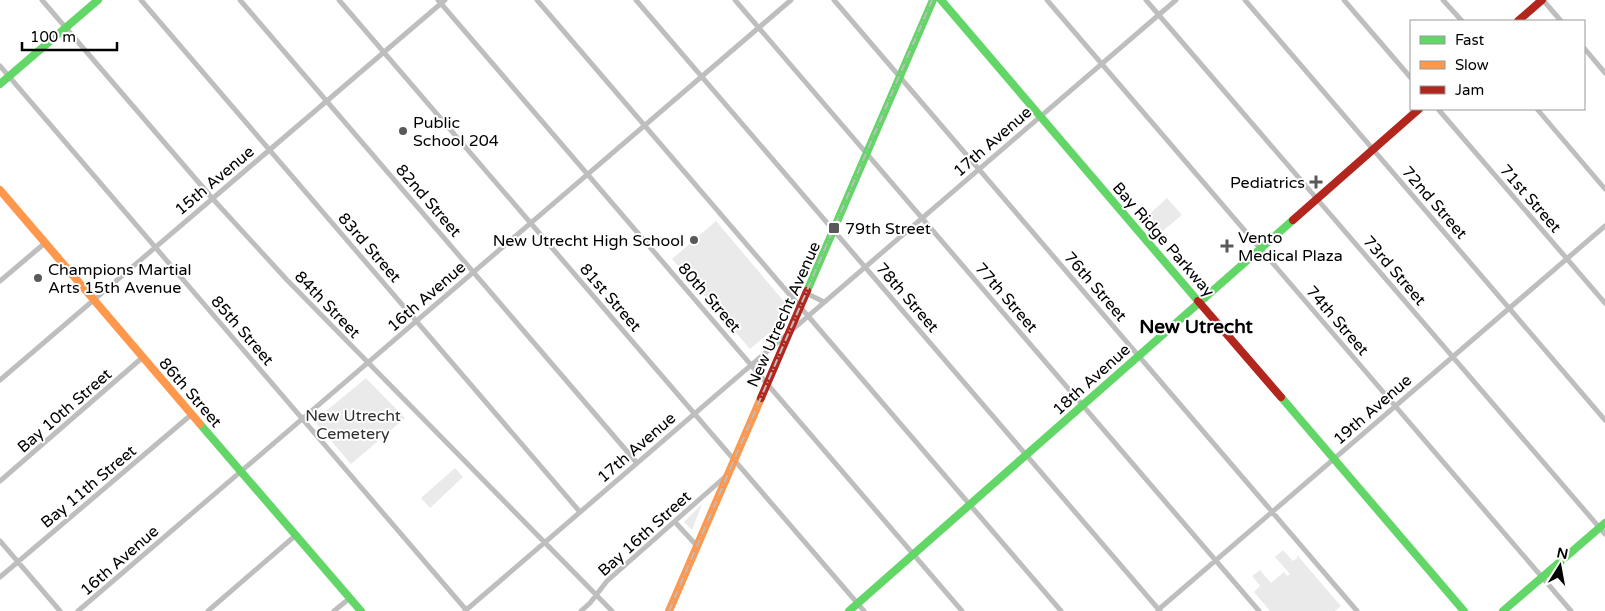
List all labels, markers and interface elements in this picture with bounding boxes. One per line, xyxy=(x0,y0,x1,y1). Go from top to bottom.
scale bar xyxy=(22,20,118,52)
legend xyxy=(1410,20,1585,110)
text: 100 m xyxy=(30,28,76,46)
text: Fast xyxy=(1455,31,1485,49)
text: Slow xyxy=(1455,56,1489,74)
text: Jam xyxy=(1455,81,1484,99)
street label: 17th Avenue xyxy=(949,102,1036,181)
place label: Public School 204 xyxy=(413,113,499,151)
marker: Public School 204 xyxy=(397,125,409,137)
street label: 15th Avenue xyxy=(171,142,258,220)
street label: 82nd Street xyxy=(391,160,465,241)
street label: 71st Street xyxy=(1495,161,1565,237)
street label: 72nd Street xyxy=(1397,162,1471,243)
place label: Pediatrics xyxy=(1230,173,1305,193)
marker: Pediatrics xyxy=(1309,175,1323,189)
street label: Bay Ridge Parkway xyxy=(1108,178,1219,301)
street label: 83rd Street xyxy=(333,209,405,287)
place label: 79th Street xyxy=(845,219,931,239)
marker: 79th Street xyxy=(827,221,841,235)
place label: Vento Medical Plaza xyxy=(1238,228,1343,266)
place label: New Utrecht High School xyxy=(493,231,684,251)
street label: 73rd Street xyxy=(1358,232,1430,310)
marker: New Utrecht High School xyxy=(688,234,700,246)
street label: New Utrecht Avenue xyxy=(743,239,825,390)
marker: Vento Medical Plaza xyxy=(1220,239,1234,253)
street label: 76th Street xyxy=(1060,248,1131,326)
street label: 16th Avenue xyxy=(383,257,470,336)
street label: 80th Street xyxy=(674,259,745,337)
street label: 78th Street xyxy=(872,259,943,337)
street label: 77th Street xyxy=(971,259,1042,337)
place label: Champions Martial Arts 15th Avenue xyxy=(48,260,192,298)
street label: 81st Street xyxy=(575,260,645,336)
street label: 84th Street xyxy=(290,267,364,343)
marker: Champions Martial Arts 15th Avenue xyxy=(32,272,44,284)
street label: 74th Street xyxy=(1302,282,1373,360)
street label: 85th Street xyxy=(207,292,278,370)
district label: New Utrecht xyxy=(1139,316,1254,338)
street label: 18th Avenue xyxy=(1049,340,1135,420)
street label: 86th Street xyxy=(155,354,226,432)
street label: Bay 10th Street xyxy=(13,364,116,457)
street label: 19th Avenue xyxy=(1329,370,1416,449)
park label: New Utrecht Cemetery xyxy=(305,406,401,444)
street label: 17th Avenue xyxy=(593,408,680,487)
street label: Bay 11th Street xyxy=(37,441,140,533)
street label: Bay 16th Street xyxy=(594,487,695,581)
street label: 16th Avenue xyxy=(76,521,163,600)
north arrow xyxy=(1535,541,1585,591)
text: N xyxy=(1555,544,1570,563)

